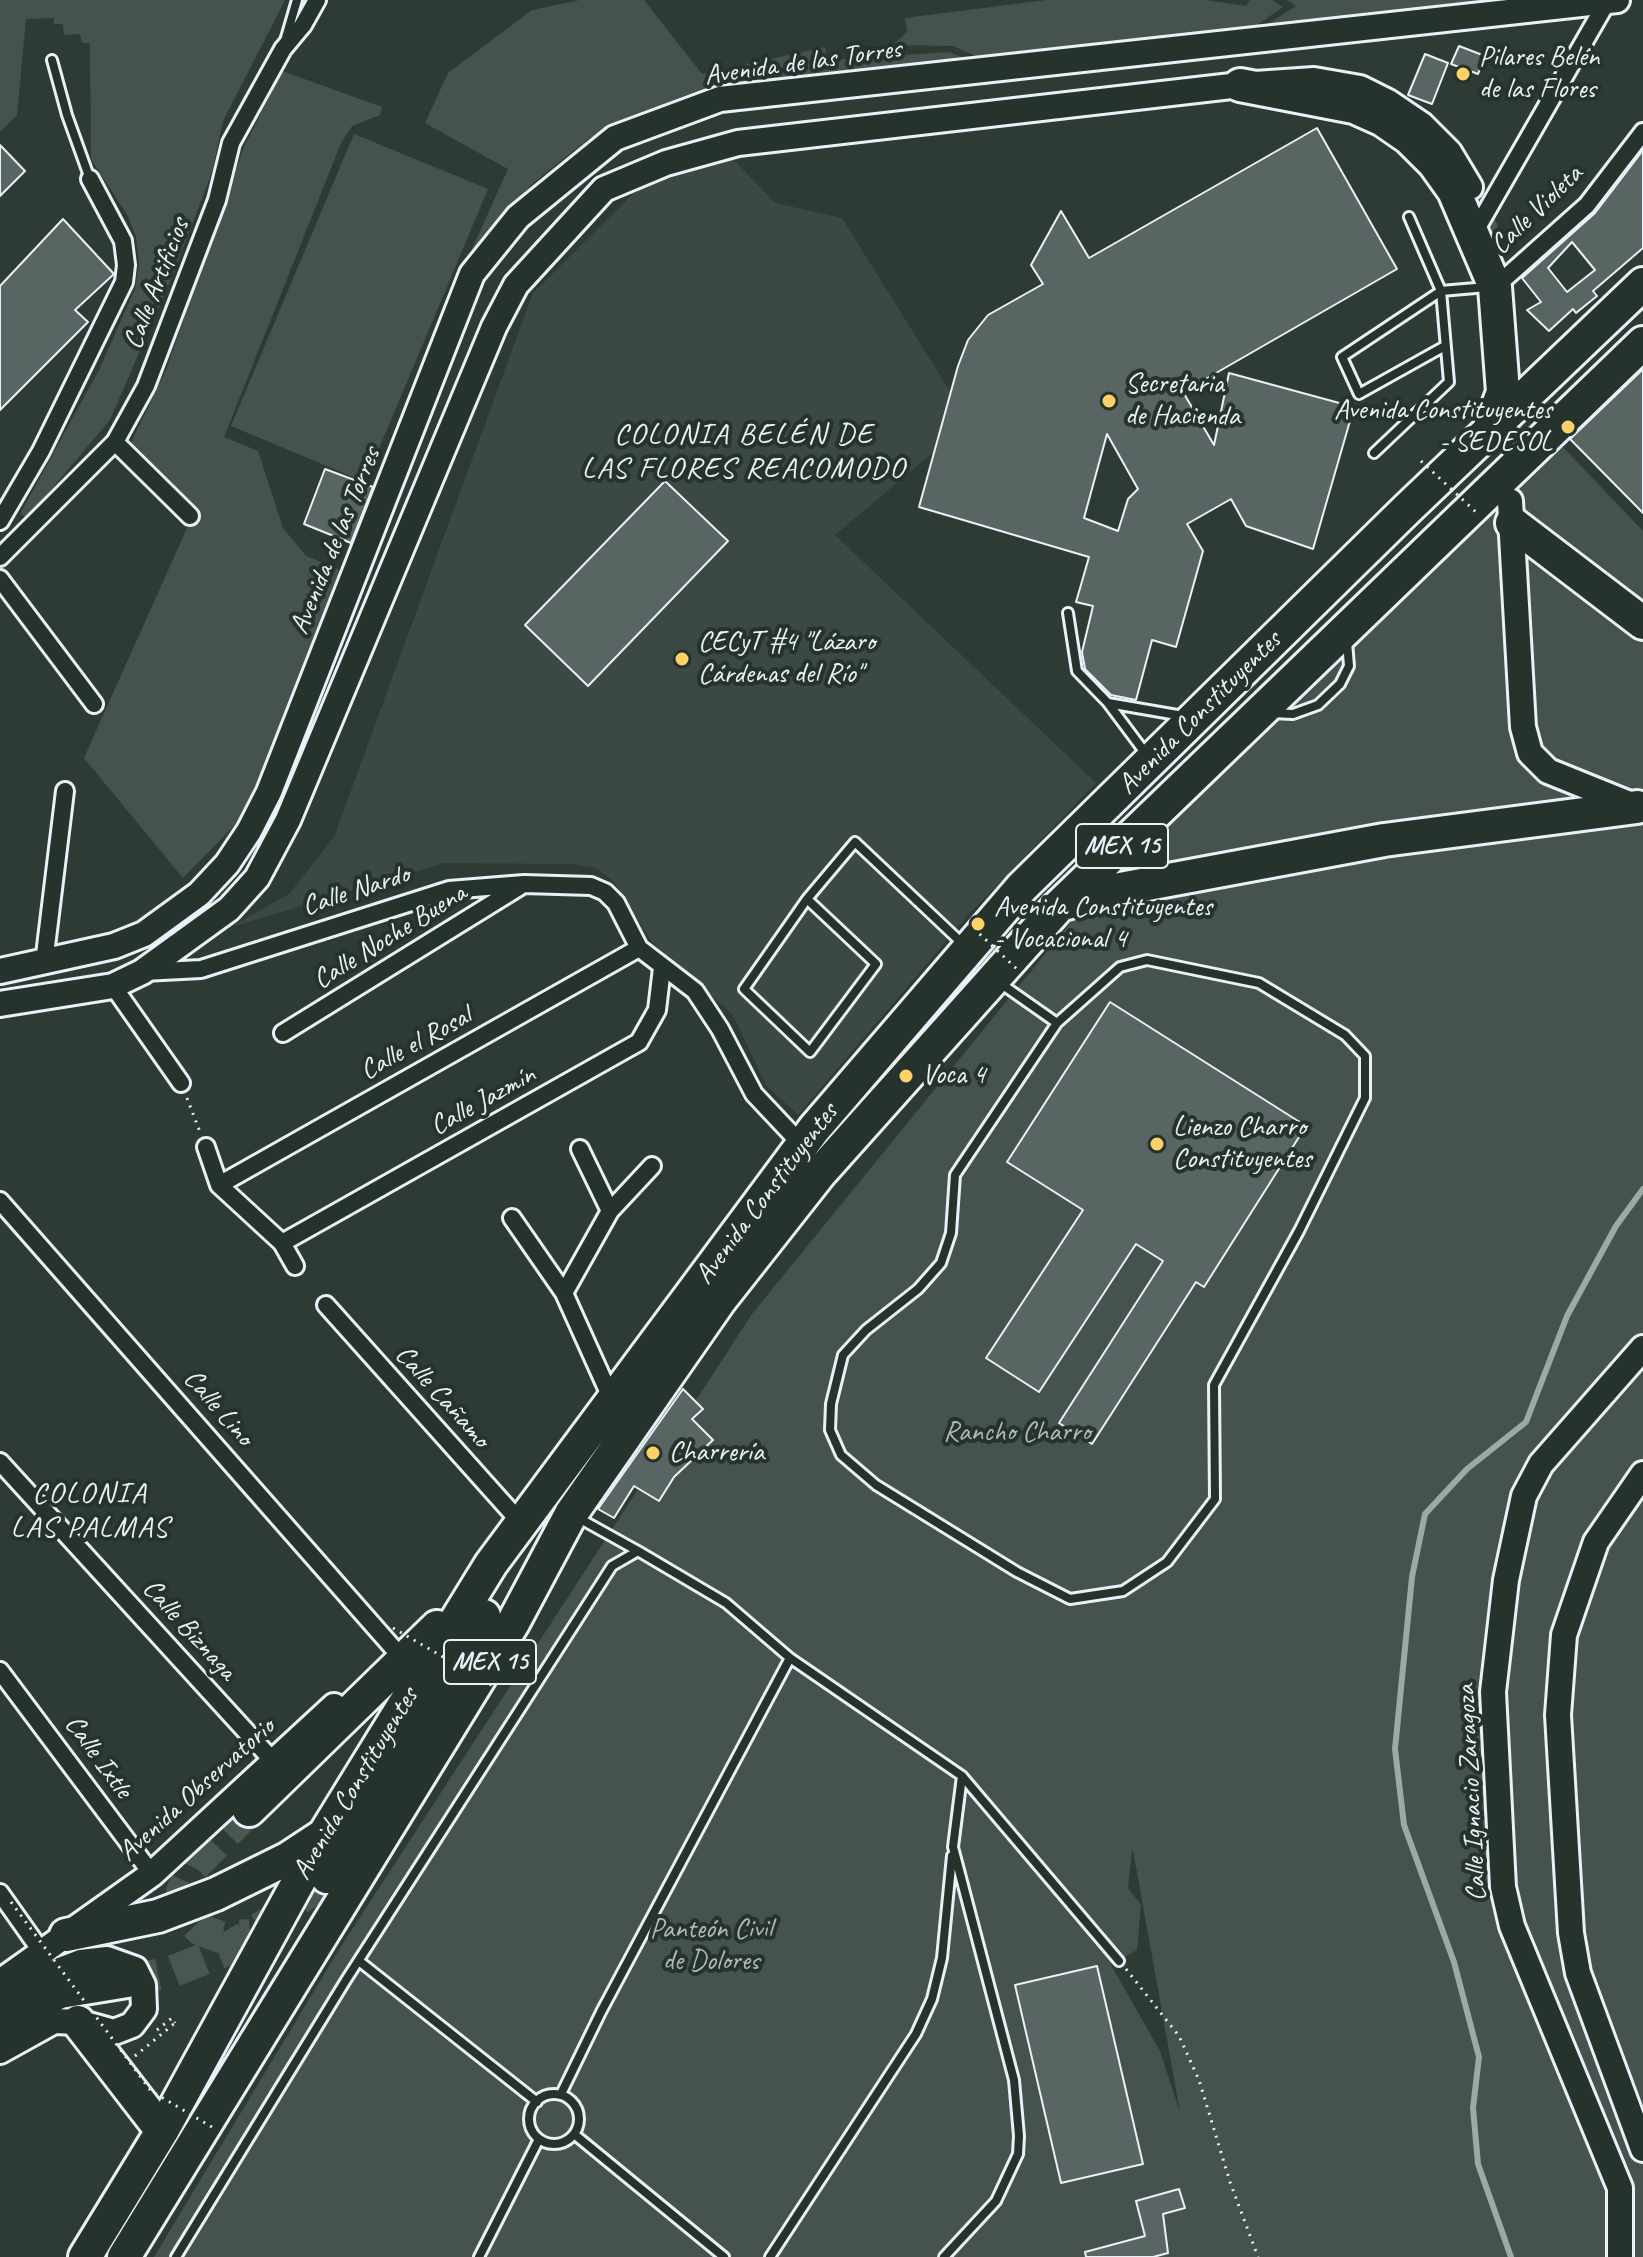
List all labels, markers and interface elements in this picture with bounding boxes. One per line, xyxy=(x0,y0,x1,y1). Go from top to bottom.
street label: Avenida de las Torres xyxy=(702,33,904,93)
place label: Pilares Belén de las Flores xyxy=(1479,41,1599,107)
marker: Pilares Belén de las Flores xyxy=(1454,65,1472,83)
street label: Calle Violeta xyxy=(1484,158,1590,262)
street label: Calle Artificios xyxy=(117,214,197,354)
place label: Secretaria de Hacienda xyxy=(1125,368,1240,434)
marker: Secretaria de Hacienda xyxy=(1100,392,1118,410)
place label: Avenida Constituyentes - SEDESOL xyxy=(1334,394,1552,460)
district label: COLONIA BELÉN DE LAS FLORES REACOMODO xyxy=(581,417,907,488)
marker: Avenida Constituyentes - SEDESOL xyxy=(1559,418,1577,436)
street label: Avenida de las Torres xyxy=(283,443,389,639)
street label: Avenida Constituyentes xyxy=(1111,624,1289,802)
place label: CECyT #4 "Lázaro Cárdenas del Río" xyxy=(698,626,875,692)
marker: CECyT #4 "Lázaro Cárdenas del Río" xyxy=(673,650,691,668)
road number: MEX 15 xyxy=(1076,824,1168,868)
street label: Calle Nardo xyxy=(298,858,414,924)
street label: Calle Noche Buena xyxy=(307,877,473,997)
place label: Avenida Constituyentes - Vocacional 4 xyxy=(994,891,1212,957)
marker: Avenida Constituyentes - Vocacional 4 xyxy=(969,915,987,933)
street label: Calle el Rosal xyxy=(355,1000,477,1088)
street label: Calle Jazmín xyxy=(425,1058,541,1144)
place label: Voca 4 xyxy=(922,1059,985,1093)
marker: Voca 4 xyxy=(897,1067,915,1085)
street label: Avenida Constituyentes xyxy=(688,1097,846,1291)
place label: Lienzo Charro Constituyentes xyxy=(1173,1111,1312,1177)
marker: Lienzo Charro Constituyentes xyxy=(1148,1135,1166,1153)
street label: Calle Cañamo xyxy=(387,1339,497,1455)
street label: Calle Lino xyxy=(176,1363,260,1453)
park label: Rancho Charro xyxy=(943,1416,1091,1450)
place label: Charrería xyxy=(669,1436,764,1470)
marker: Charrería xyxy=(644,1444,662,1462)
district label: COLONIA LAS PALMAS xyxy=(11,1476,169,1546)
street label: Calle Biznaga xyxy=(135,1572,243,1688)
road number: MEX 15 xyxy=(444,1640,536,1684)
street label: Avenida Constituyentes xyxy=(285,1682,427,1886)
street label: Calle Ignacio Zaragoza xyxy=(1450,1684,1494,1902)
street label: Calle Ixtle xyxy=(56,1709,140,1805)
street label: Avenida Observatorio xyxy=(112,1711,282,1869)
park label: Panteón Civil de Dolores xyxy=(650,1913,772,1979)

